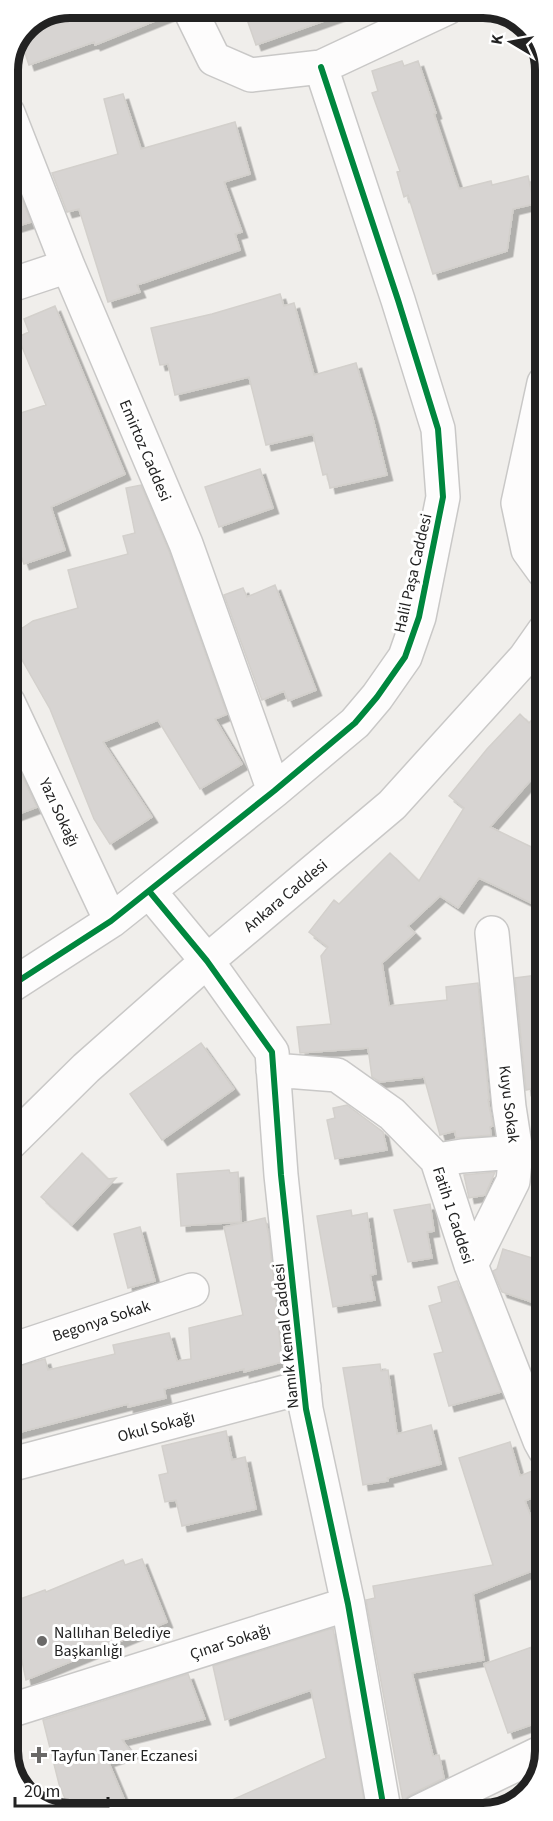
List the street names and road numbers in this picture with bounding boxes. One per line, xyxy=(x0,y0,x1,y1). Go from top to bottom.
street label: Emirtoz Caddesi xyxy=(114,396,176,505)
street label: Halil Paşa Caddesi xyxy=(389,511,437,635)
street label: Yazı Sokağı xyxy=(33,774,85,850)
street label: Ankara Caddesi xyxy=(239,854,332,937)
street label: Kuyu Sokak xyxy=(493,1064,525,1144)
street label: Fatih 1 Caddesi xyxy=(427,1164,479,1267)
street label: Namık Kemal Caddesi xyxy=(267,1262,305,1410)
street label: Begonya Sokak xyxy=(49,1295,153,1347)
street label: Okul Sokağı xyxy=(115,1406,197,1448)
street label: Çınar Sokağı xyxy=(187,1619,274,1665)

